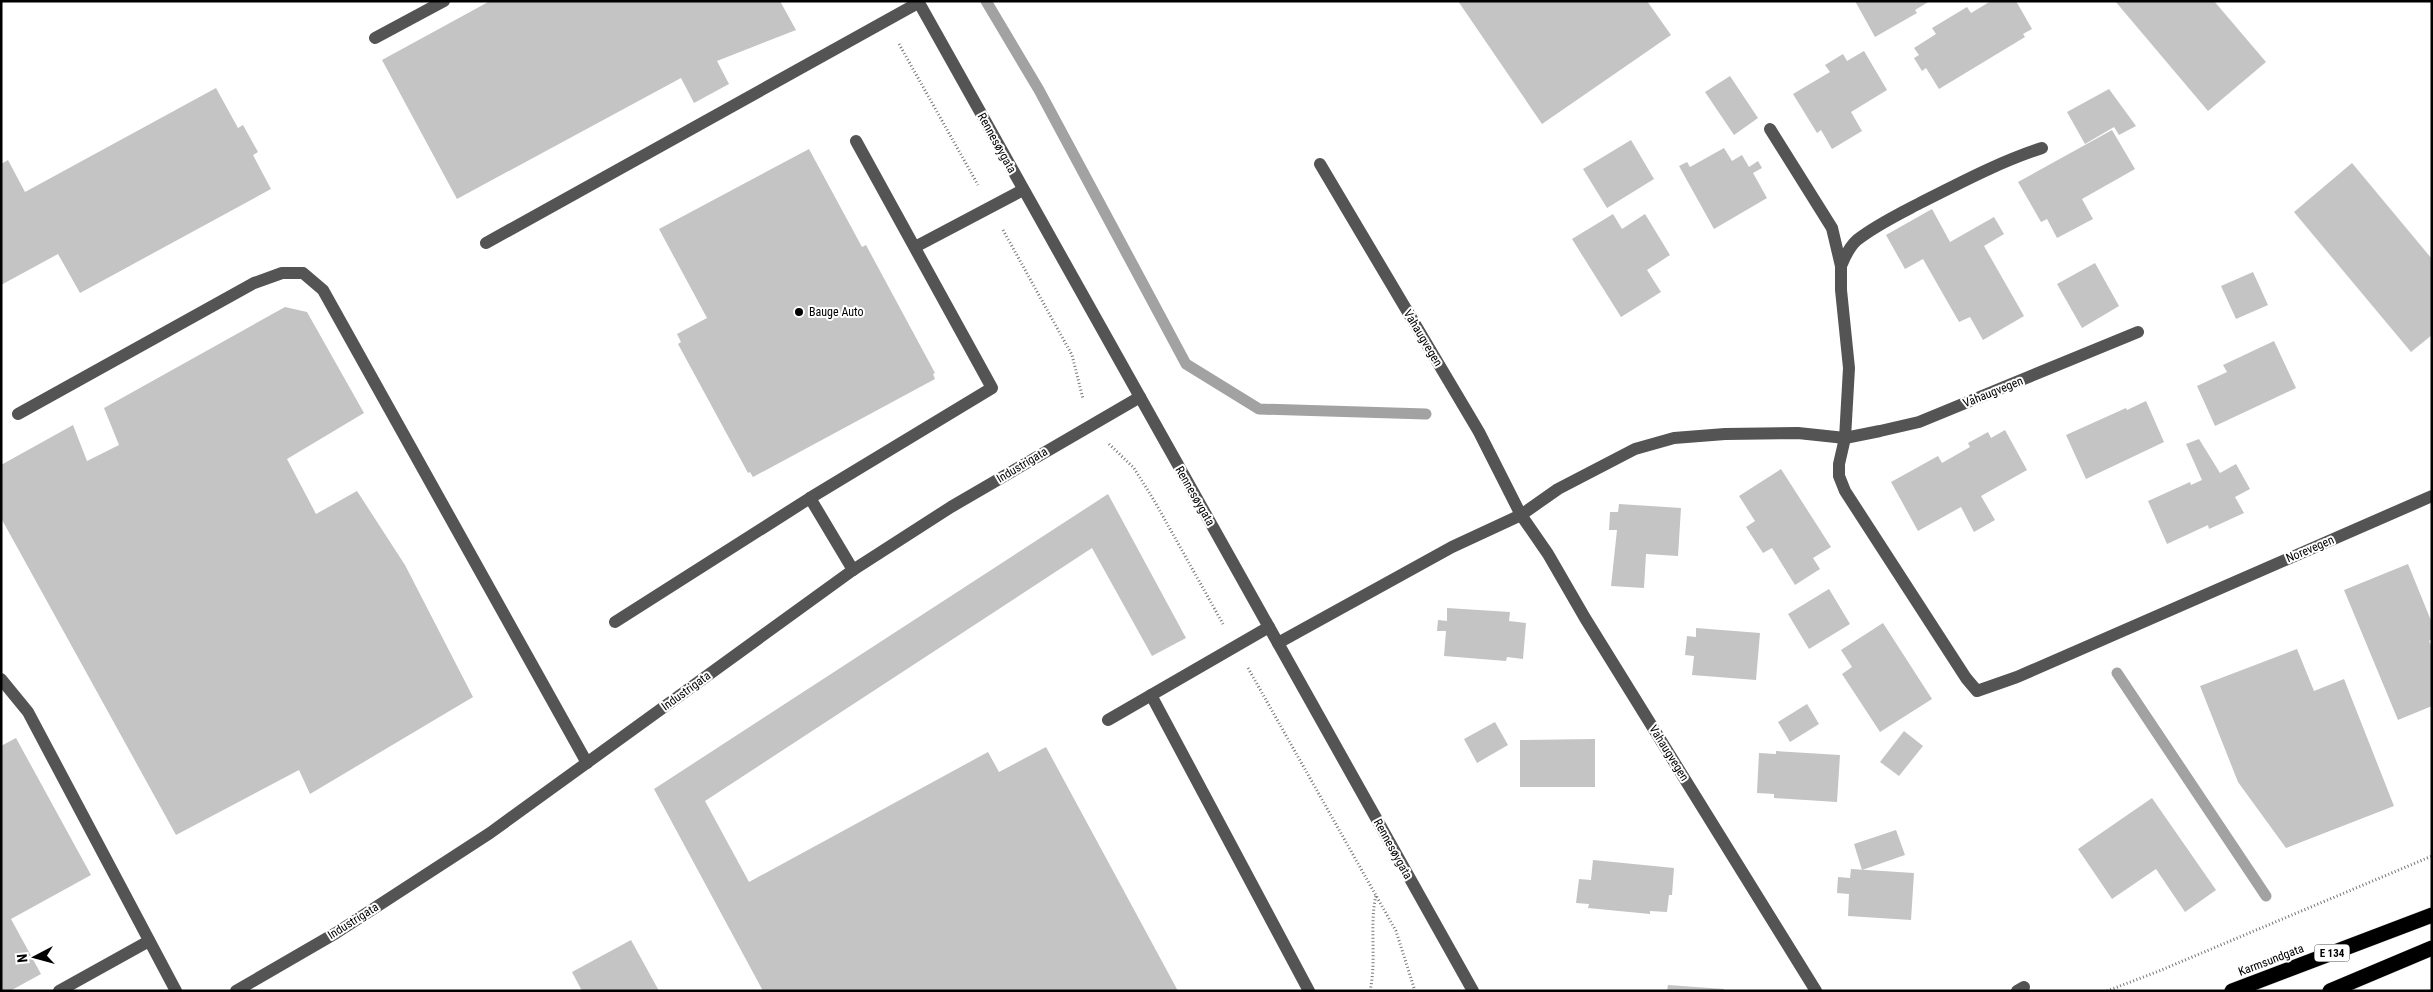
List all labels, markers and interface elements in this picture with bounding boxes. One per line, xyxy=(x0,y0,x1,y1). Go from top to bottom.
street label: Rennesøygata xyxy=(975,110,1019,176)
place label: Bauge Auto xyxy=(809,305,864,319)
marker: Bauge Auto xyxy=(793,306,805,318)
street label: Vahaugvegen xyxy=(1401,307,1445,369)
street label: Vahaugvegen xyxy=(1961,374,2025,410)
street label: Industrigata xyxy=(994,444,1050,486)
street label: Rennesøygata xyxy=(1172,464,1218,529)
street label: Norevegen xyxy=(2284,533,2336,565)
street label: Industrigata xyxy=(659,668,713,713)
street label: Vahaugvegen xyxy=(1646,722,1692,784)
street label: Rennesøygata xyxy=(1371,816,1415,882)
street label: Industrigata xyxy=(325,900,381,942)
north arrow xyxy=(10,932,60,982)
street label: Karmsundgata xyxy=(2236,941,2306,979)
road number: E 134 xyxy=(2314,944,2350,961)
text: N xyxy=(14,953,30,963)

